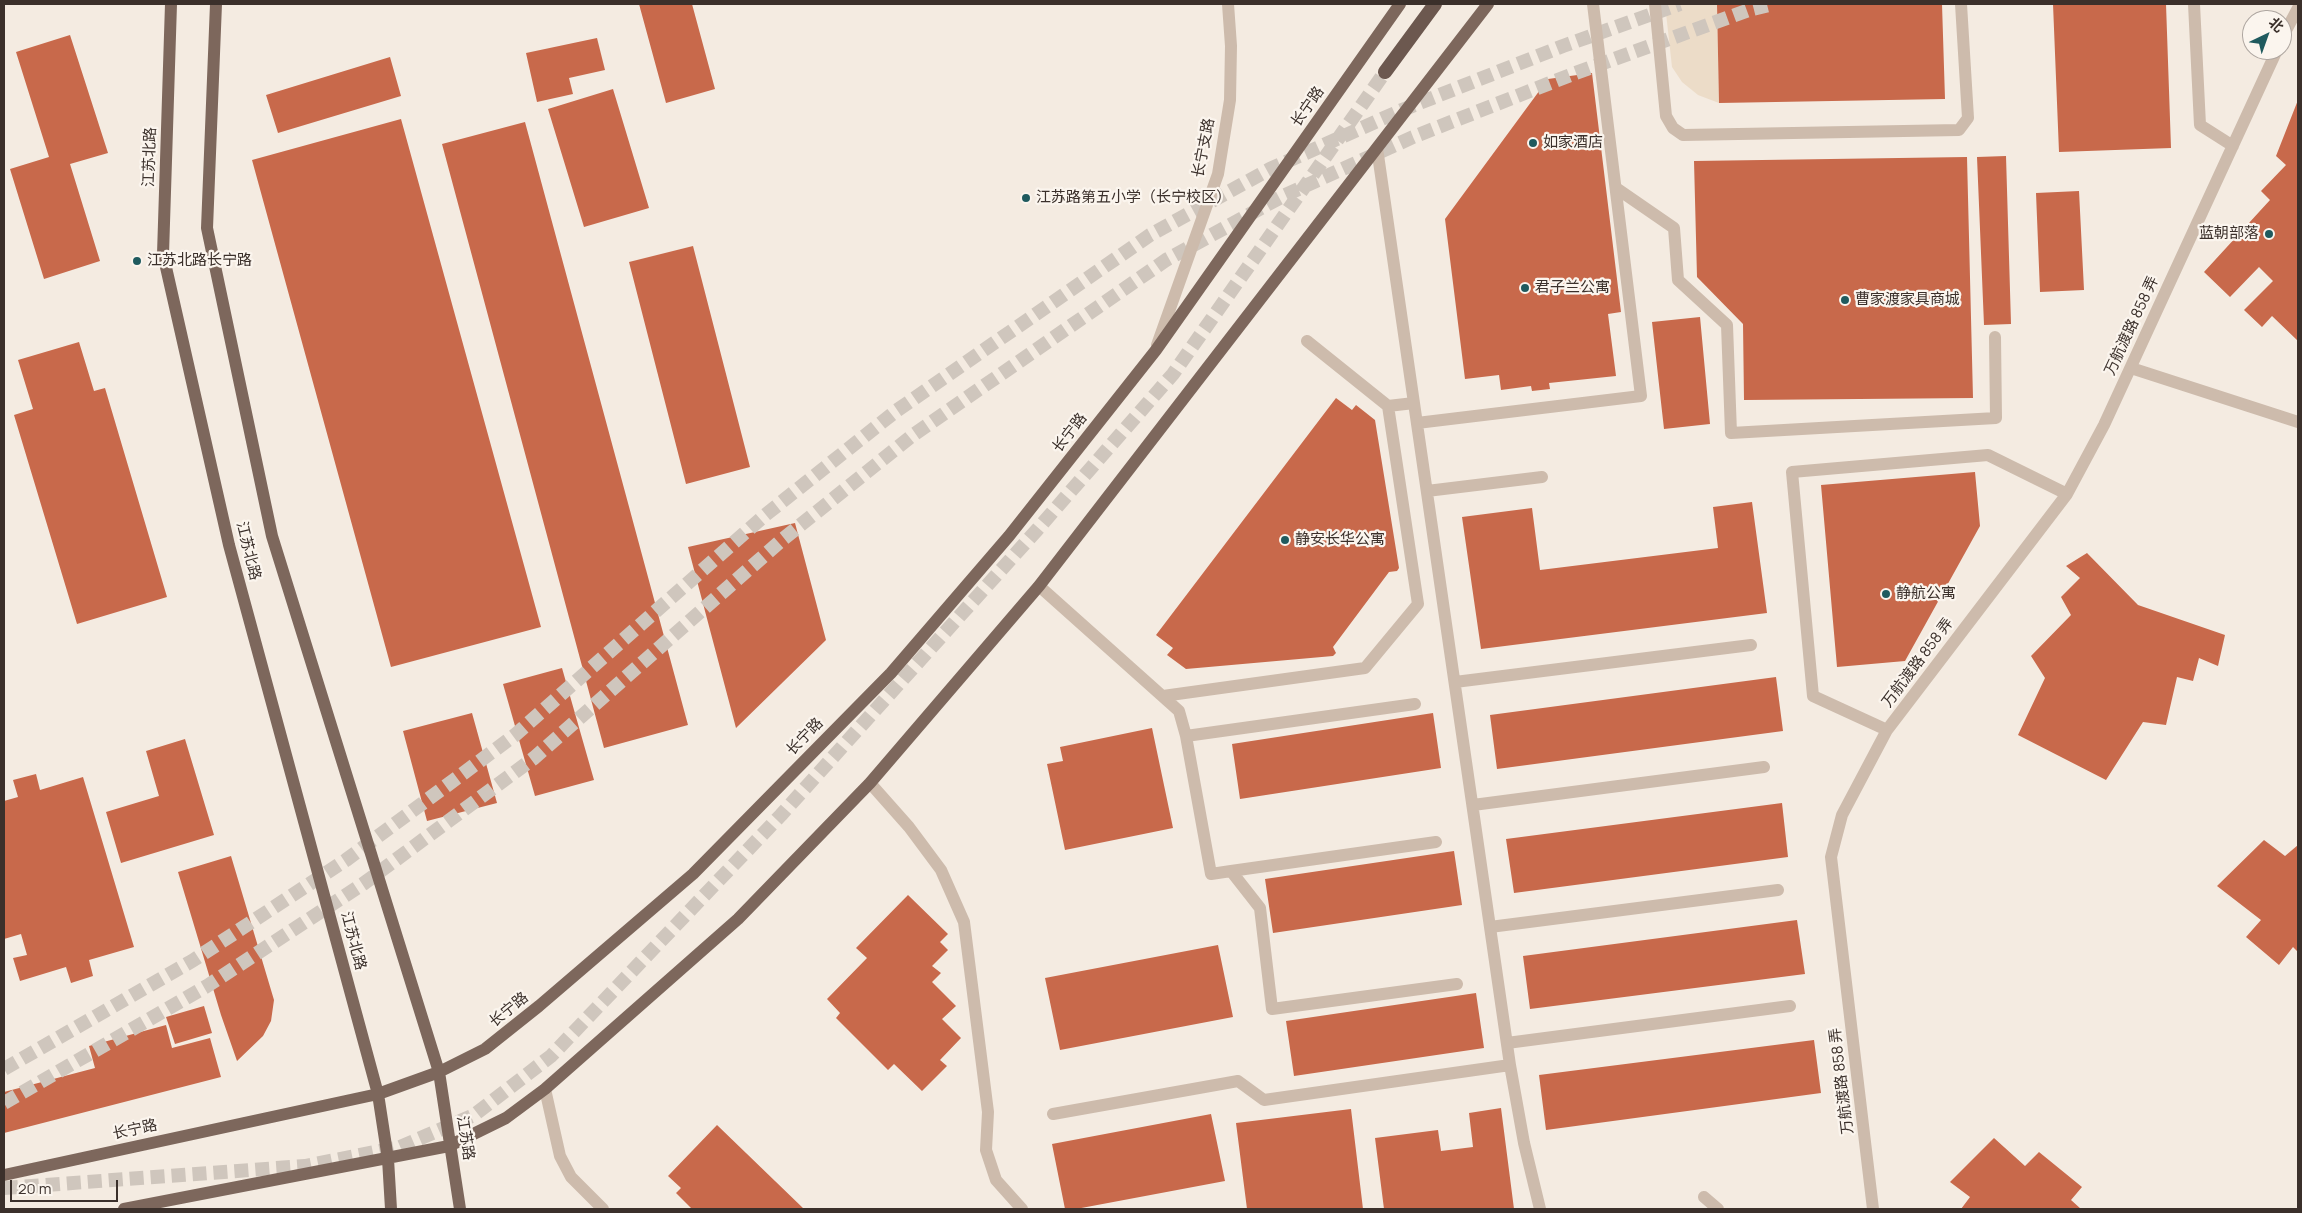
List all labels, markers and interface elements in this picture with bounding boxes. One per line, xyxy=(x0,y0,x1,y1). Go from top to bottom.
north arrow xyxy=(2242,10,2292,60)
text: 北 xyxy=(2265,12,2288,36)
street label: 长宁路 xyxy=(1288,83,1328,131)
street label: 长宁支路 xyxy=(1189,117,1219,179)
street label: 江苏北路 xyxy=(140,127,160,187)
place label: 如家酒店 xyxy=(1543,134,1603,152)
marker: 如家酒店 xyxy=(1527,137,1539,149)
place label: 江苏路第五小学（长宁校区） xyxy=(1036,189,1231,207)
marker: 江苏路第五小学（长宁校区） xyxy=(1020,192,1032,204)
place label: 蓝朝部落 xyxy=(2199,225,2259,243)
marker: 蓝朝部落 xyxy=(2263,228,2275,240)
place label: 江苏北路长宁路 xyxy=(147,252,252,270)
marker: 江苏北路长宁路 xyxy=(131,255,143,267)
street label: 万航渡路 858 弄 xyxy=(2101,274,2163,378)
place label: 君子兰公寓 xyxy=(1535,279,1610,297)
marker: 君子兰公寓 xyxy=(1519,282,1531,294)
place label: 曹家渡家具商城 xyxy=(1855,291,1960,309)
marker: 曹家渡家具商城 xyxy=(1839,294,1851,306)
street label: 长宁路 xyxy=(1049,410,1091,456)
street label: 江苏北路 xyxy=(232,520,264,582)
place label: 静安长华公寓 xyxy=(1295,531,1385,549)
marker: 静安长华公寓 xyxy=(1279,534,1291,546)
place label: 静航公寓 xyxy=(1896,585,1956,603)
marker: 静航公寓 xyxy=(1880,588,1892,600)
street label: 万航渡路 858 弄 xyxy=(1879,615,1957,711)
street label: 长宁路 xyxy=(783,715,827,759)
street label: 江苏北路 xyxy=(337,910,369,972)
street label: 长宁路 xyxy=(486,989,532,1031)
street label: 万航渡路 858 弄 xyxy=(1827,1027,1857,1135)
street label: 江苏路 xyxy=(453,1114,477,1162)
street label: 长宁路 xyxy=(111,1117,159,1143)
scale bar xyxy=(12,1170,120,1202)
text: 20 m xyxy=(18,1178,51,1199)

